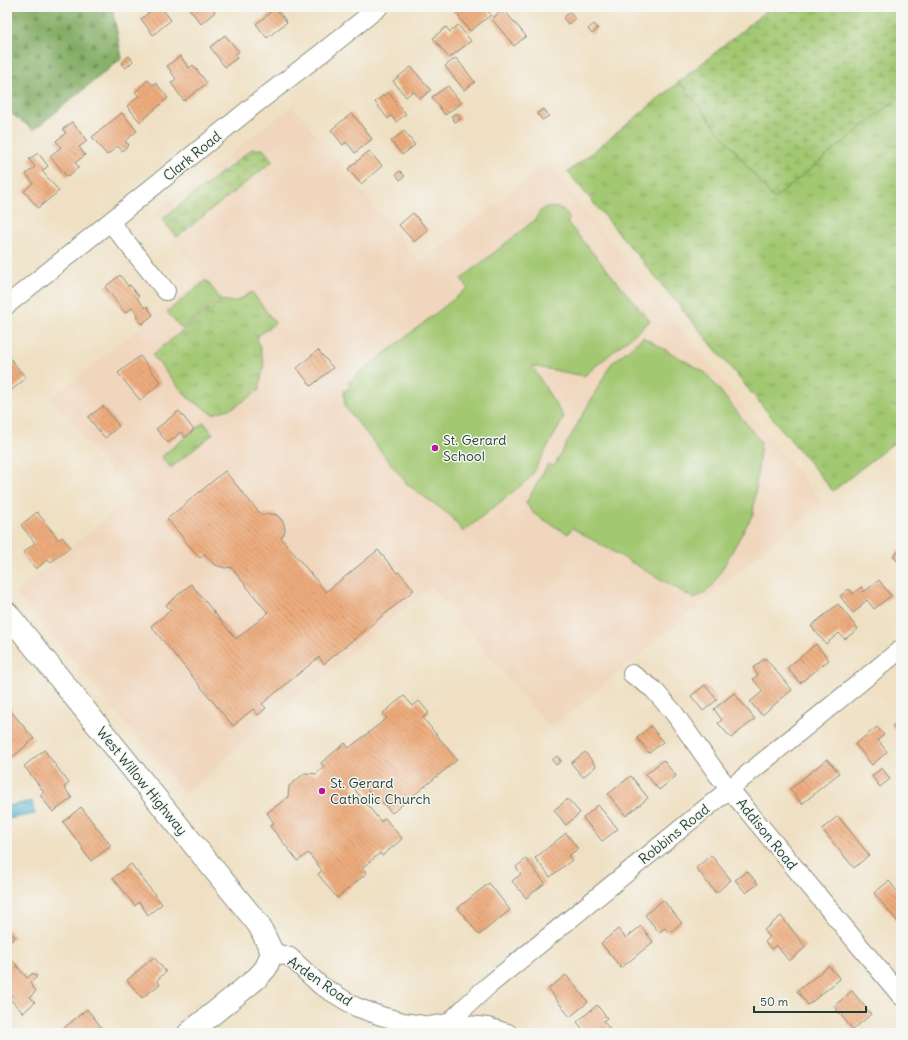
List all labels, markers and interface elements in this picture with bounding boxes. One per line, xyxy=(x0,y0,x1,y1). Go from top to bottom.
street label: Clark Road xyxy=(159,127,225,185)
place label: St. Gerard School xyxy=(443,431,507,465)
marker: St. Gerard School xyxy=(430,443,440,453)
street label: West Willow Highway xyxy=(93,723,191,839)
place label: St. Gerard Catholic Church xyxy=(330,774,431,808)
marker: St. Gerard Catholic Church xyxy=(317,786,327,796)
street label: Addison Road xyxy=(733,794,801,874)
street label: Robbins Road xyxy=(635,800,713,868)
street label: Arden Road xyxy=(284,952,356,1010)
scale bar xyxy=(754,988,866,1014)
text: 50 m xyxy=(760,994,789,1009)

